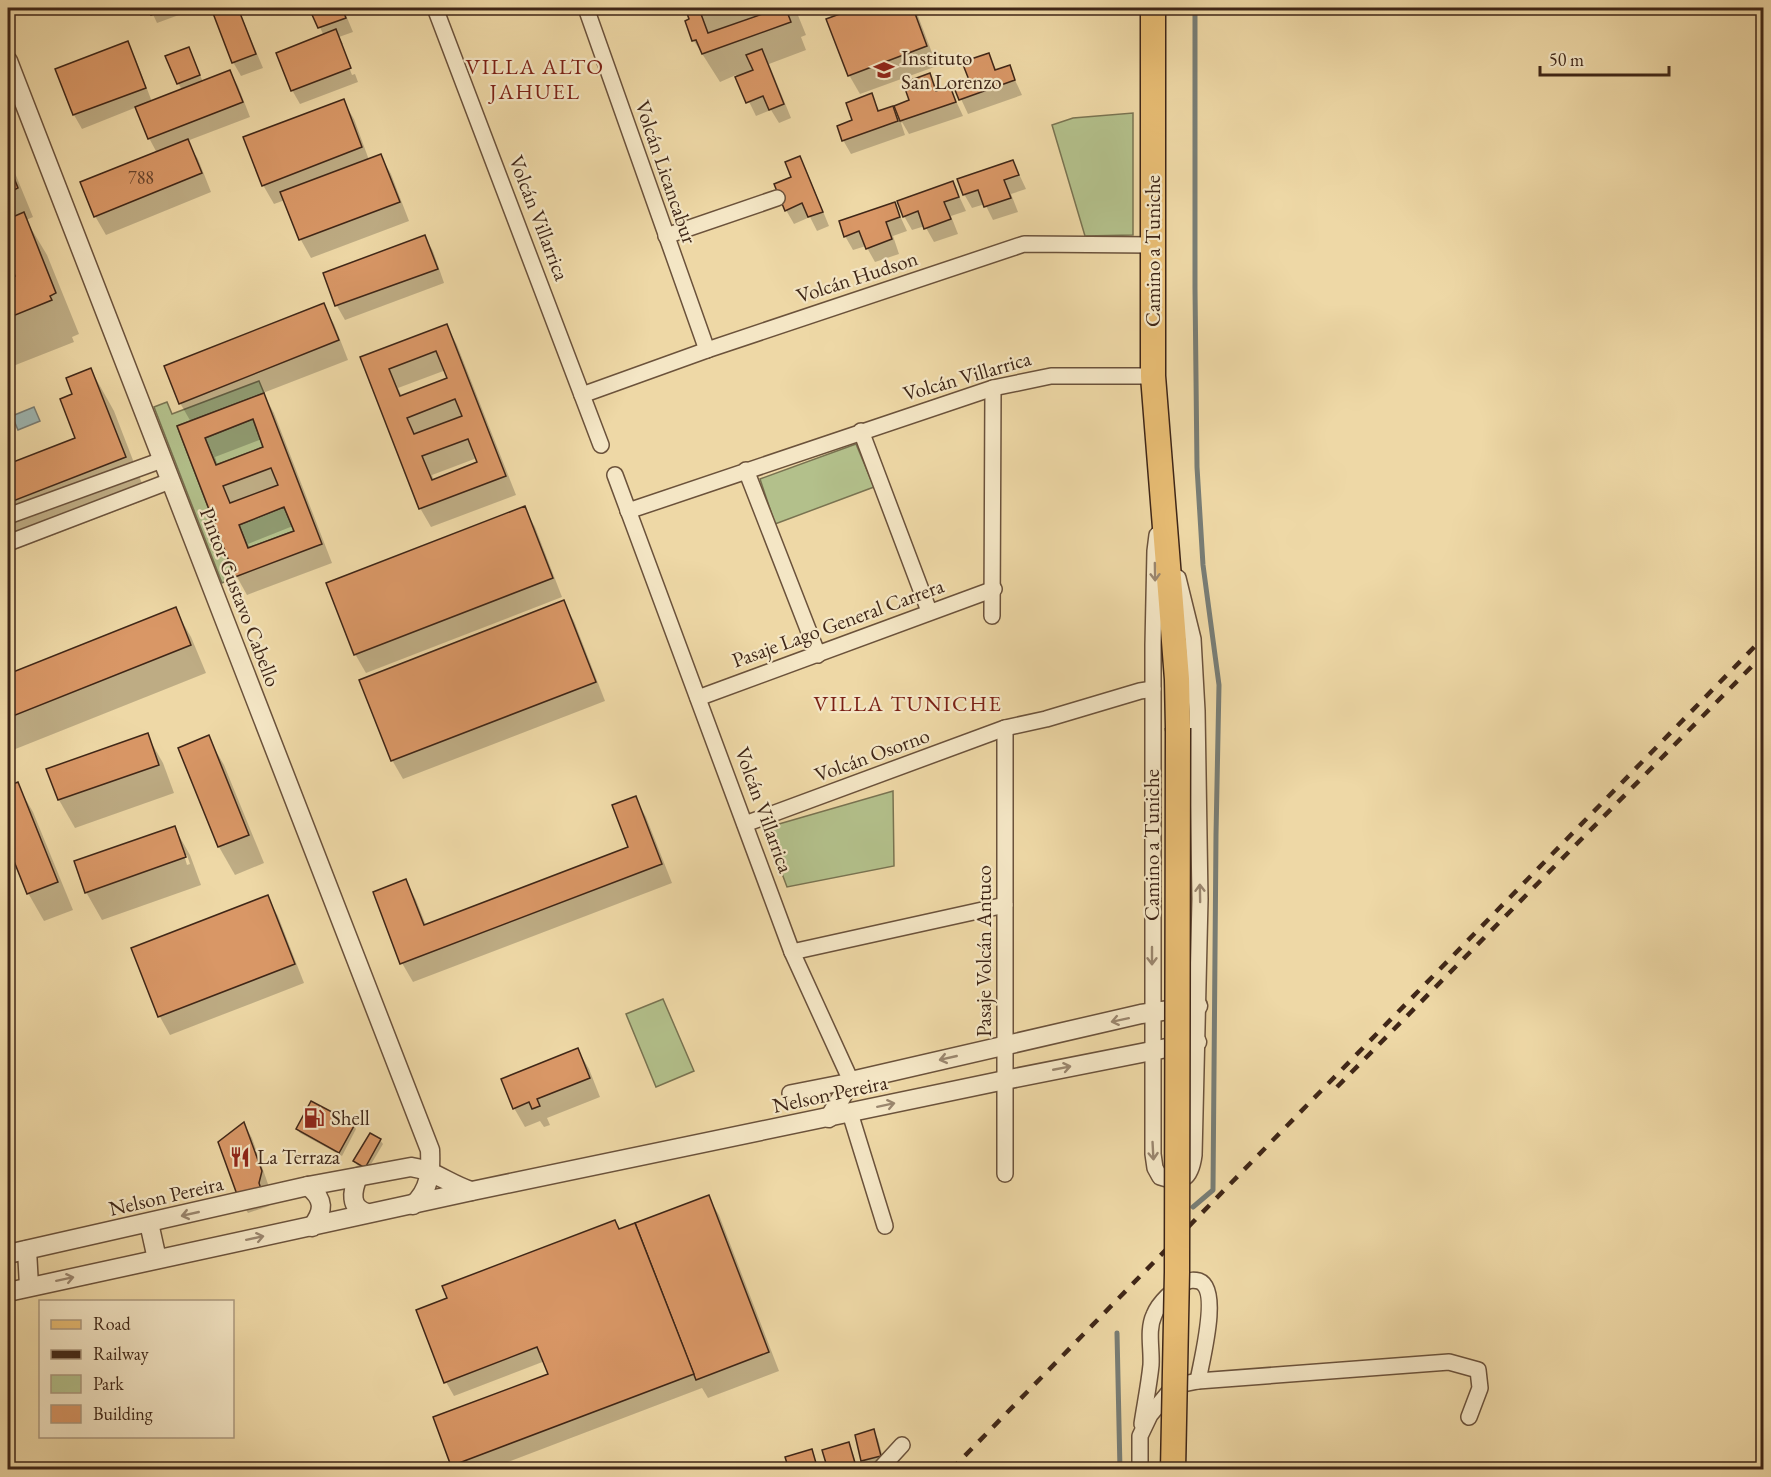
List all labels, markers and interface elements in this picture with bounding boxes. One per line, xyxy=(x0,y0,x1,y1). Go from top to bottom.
scale bar xyxy=(1540,39,1669,77)
place label: Instituto San Lorenzo xyxy=(901,44,1002,95)
text: 50 m xyxy=(1549,48,1584,71)
district label: VILLA ALTO JAHUEL xyxy=(465,52,605,106)
school or university icon: Instituto San Lorenzo xyxy=(872,58,896,82)
street label: Volcán Licancabur xyxy=(629,97,704,247)
street label: Volcán Villarrica xyxy=(503,151,576,285)
house number: 788 xyxy=(128,166,154,189)
street label: Camino a Tuniche xyxy=(1139,175,1166,327)
street label: Volcán Hudson xyxy=(793,244,921,309)
street label: Volcán Villarrica xyxy=(900,344,1035,407)
street label: Pintor Gustavo Cabello xyxy=(194,503,287,690)
one-way arrow xyxy=(1149,562,1161,582)
street label: Pasaje Lago General Carrera xyxy=(728,571,948,673)
district label: VILLA TUNICHE xyxy=(814,689,1002,718)
street label: Volcán Osorno xyxy=(810,721,933,788)
street label: Volcán Villarrica xyxy=(729,743,800,877)
street label: Camino a Tuniche xyxy=(1138,769,1165,921)
street label: Pasaje Volcán Antuco xyxy=(970,865,997,1037)
one-way arrow xyxy=(1194,883,1206,903)
one-way arrow xyxy=(1146,946,1158,966)
one-way arrow xyxy=(1111,1015,1130,1026)
one-way arrow xyxy=(939,1052,958,1064)
one-way arrow xyxy=(1052,1062,1071,1073)
street label: Nelson Pereira xyxy=(770,1068,890,1119)
one-way arrow xyxy=(876,1099,895,1110)
place label: Shell xyxy=(331,1104,370,1131)
fuel station icon: Shell xyxy=(302,1106,326,1130)
one-way arrow xyxy=(1148,1141,1159,1161)
place label: La Terraza xyxy=(257,1143,341,1170)
restaurant icon: La Terraza xyxy=(228,1145,252,1169)
street label: Nelson Pereira xyxy=(106,1169,226,1222)
one-way arrow xyxy=(180,1208,199,1220)
one-way arrow xyxy=(246,1232,265,1244)
one-way arrow xyxy=(54,1273,74,1284)
legend xyxy=(39,1300,234,1438)
text: Road xyxy=(93,1312,132,1335)
text: Railway xyxy=(93,1342,149,1365)
text: Park xyxy=(93,1372,124,1395)
text: Building xyxy=(93,1402,153,1425)

